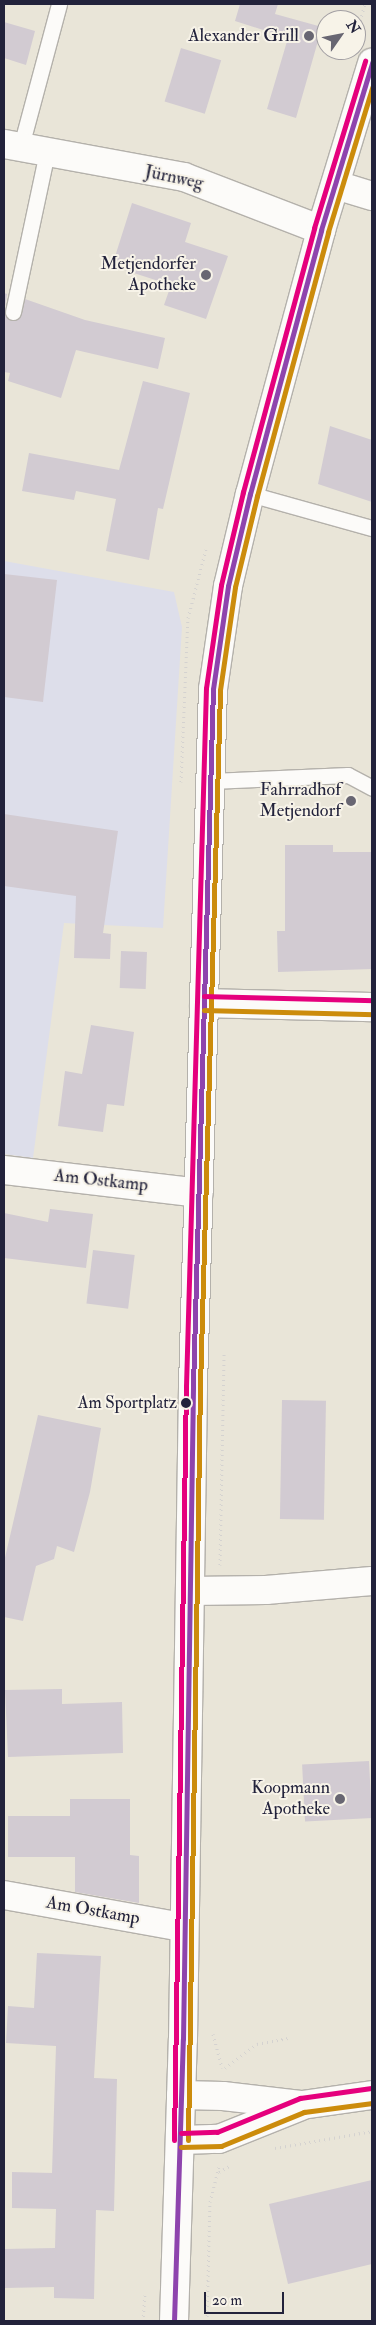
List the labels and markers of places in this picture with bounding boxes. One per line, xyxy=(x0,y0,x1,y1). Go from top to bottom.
place label: Alexander Grill xyxy=(188,25,299,47)
marker: Alexander Grill xyxy=(303,30,315,42)
place label: Metjendorfer Apotheke xyxy=(100,254,196,296)
marker: Metjendorfer Apotheke xyxy=(200,269,212,281)
place label: Fahrradhof Metjendorf xyxy=(260,780,341,822)
marker: Fahrradhof Metjendorf xyxy=(345,795,357,807)
place label: Am Sportplatz xyxy=(78,1393,177,1413)
marker: Am Sportplatz xyxy=(181,1398,191,1408)
place label: Koopmann Apotheke xyxy=(251,1778,330,1820)
marker: Koopmann Apotheke xyxy=(334,1793,346,1805)

